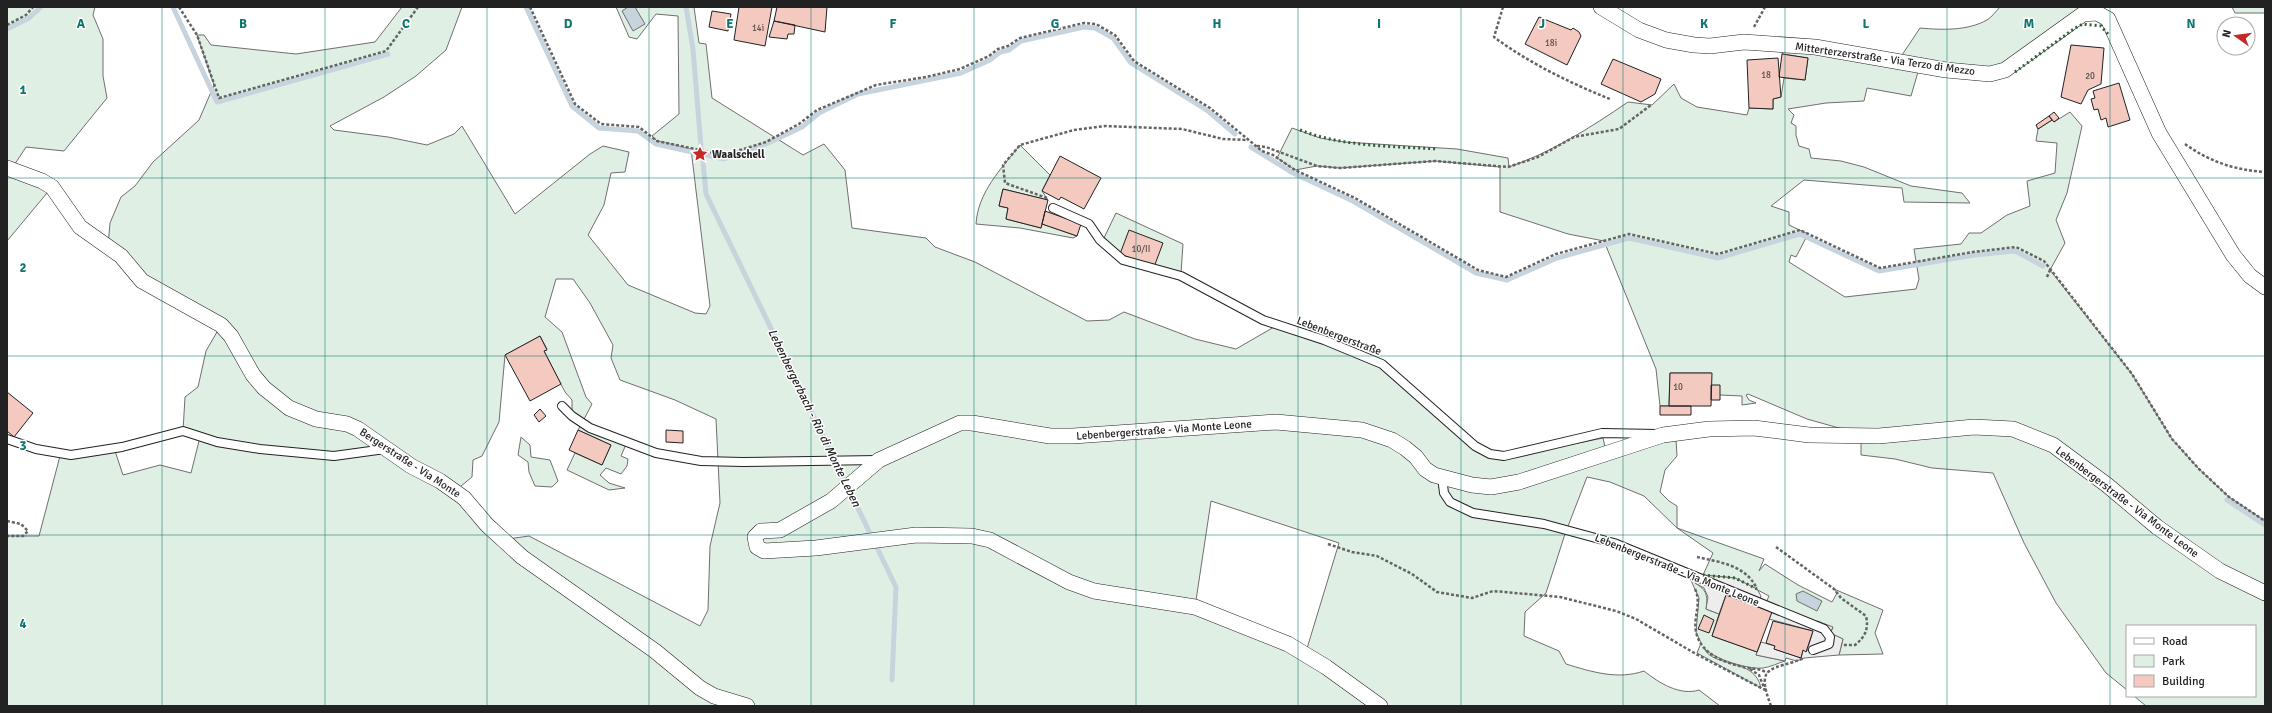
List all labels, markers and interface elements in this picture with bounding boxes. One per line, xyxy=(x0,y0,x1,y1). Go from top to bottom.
text: A xyxy=(77,16,86,32)
text: B xyxy=(239,16,247,32)
text: C xyxy=(402,16,410,32)
text: D xyxy=(564,16,573,32)
text: E xyxy=(726,16,734,32)
text: F xyxy=(890,16,897,32)
text: G xyxy=(1051,16,1059,32)
text: H xyxy=(1213,16,1221,32)
text: I xyxy=(1377,16,1381,32)
text: J xyxy=(1539,16,1545,32)
text: K xyxy=(1700,16,1708,32)
text: L xyxy=(1863,16,1870,32)
text: M xyxy=(2024,16,2035,32)
text: N xyxy=(2186,16,2196,32)
north arrow xyxy=(2216,16,2256,56)
house number: 14i xyxy=(752,23,764,34)
text: N xyxy=(2220,28,2234,39)
house number: 18i xyxy=(1545,38,1557,49)
street label: Mitterterzerstraße - Via Terzo di Mezzo xyxy=(1794,40,1976,78)
house number: 18 xyxy=(1761,70,1771,81)
house number: 20 xyxy=(2085,71,2095,82)
text: 1 xyxy=(19,82,27,98)
place icon: Waalschell xyxy=(691,145,709,163)
place label: Waalschell xyxy=(712,148,765,161)
house number: 10/II xyxy=(1132,244,1150,255)
text: 2 xyxy=(19,260,27,276)
street label: Lebenbergerstraße xyxy=(1295,314,1383,358)
water label: Lebenbergerbach - Rio di Monte Leben xyxy=(764,327,864,510)
house number: 10 xyxy=(1673,382,1683,393)
street label: Lebenbergerstraße - Via Monte Leone xyxy=(1076,417,1252,443)
street label: Bergerstraße - Via Monte xyxy=(357,425,463,501)
text: 3 xyxy=(19,438,27,454)
street label: Lebenbergerstraße - Via Monte Leone xyxy=(2053,444,2201,560)
street label: Lebenbergerstraße - Via Monte Leone xyxy=(1593,531,1761,609)
text: 4 xyxy=(19,616,27,632)
legend xyxy=(2126,625,2256,697)
text: Road xyxy=(2162,634,2188,649)
text: Park xyxy=(2162,654,2185,669)
text: Building xyxy=(2162,674,2205,689)

